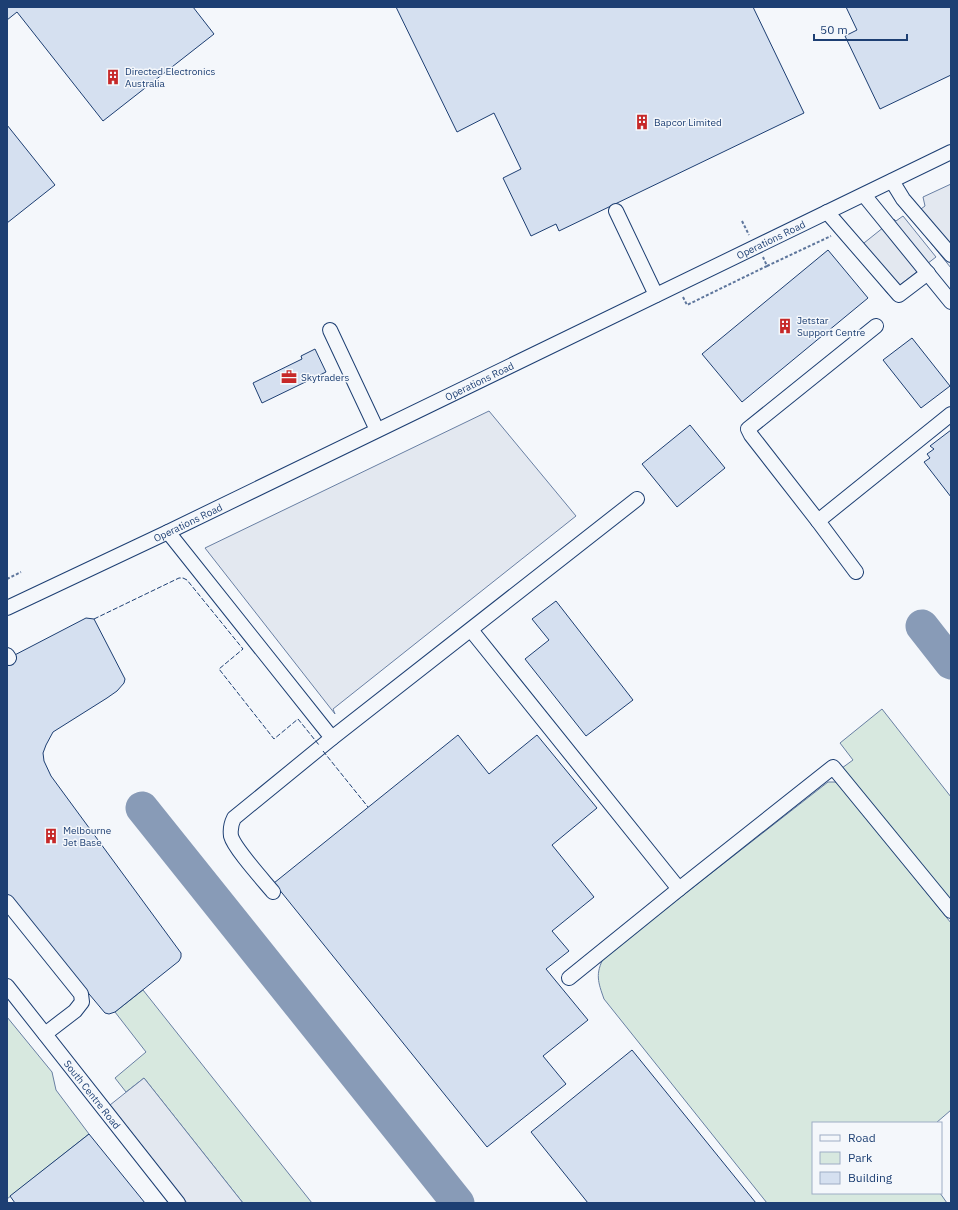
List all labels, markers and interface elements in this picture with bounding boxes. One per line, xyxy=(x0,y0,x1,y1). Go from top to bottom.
scale bar xyxy=(814,16,907,42)
text: 50 m xyxy=(820,22,848,37)
place label: Directed Electronics Australia xyxy=(125,65,215,90)
building icon: Directed Electronics Australia xyxy=(104,68,122,86)
building icon: Bapcor Limited xyxy=(633,113,651,131)
place label: Bapcor Limited xyxy=(654,116,722,129)
street label: Operations Road xyxy=(734,218,808,262)
place label: Jetstar Support Centre xyxy=(797,314,866,339)
building icon: Jetstar Support Centre xyxy=(776,317,794,335)
street label: Operations Road xyxy=(443,359,516,404)
office icon: Skytraders xyxy=(280,368,298,386)
place label: Skytraders xyxy=(301,371,350,384)
street label: Operations Road xyxy=(151,501,225,545)
place label: Melbourne Jet Base xyxy=(63,824,112,849)
building icon: Melbourne Jet Base xyxy=(42,827,60,845)
street label: South Centre Road xyxy=(61,1058,123,1132)
legend xyxy=(812,1122,942,1194)
text: Road xyxy=(848,1130,876,1145)
text: Park xyxy=(848,1150,873,1165)
text: Building xyxy=(848,1170,893,1185)

